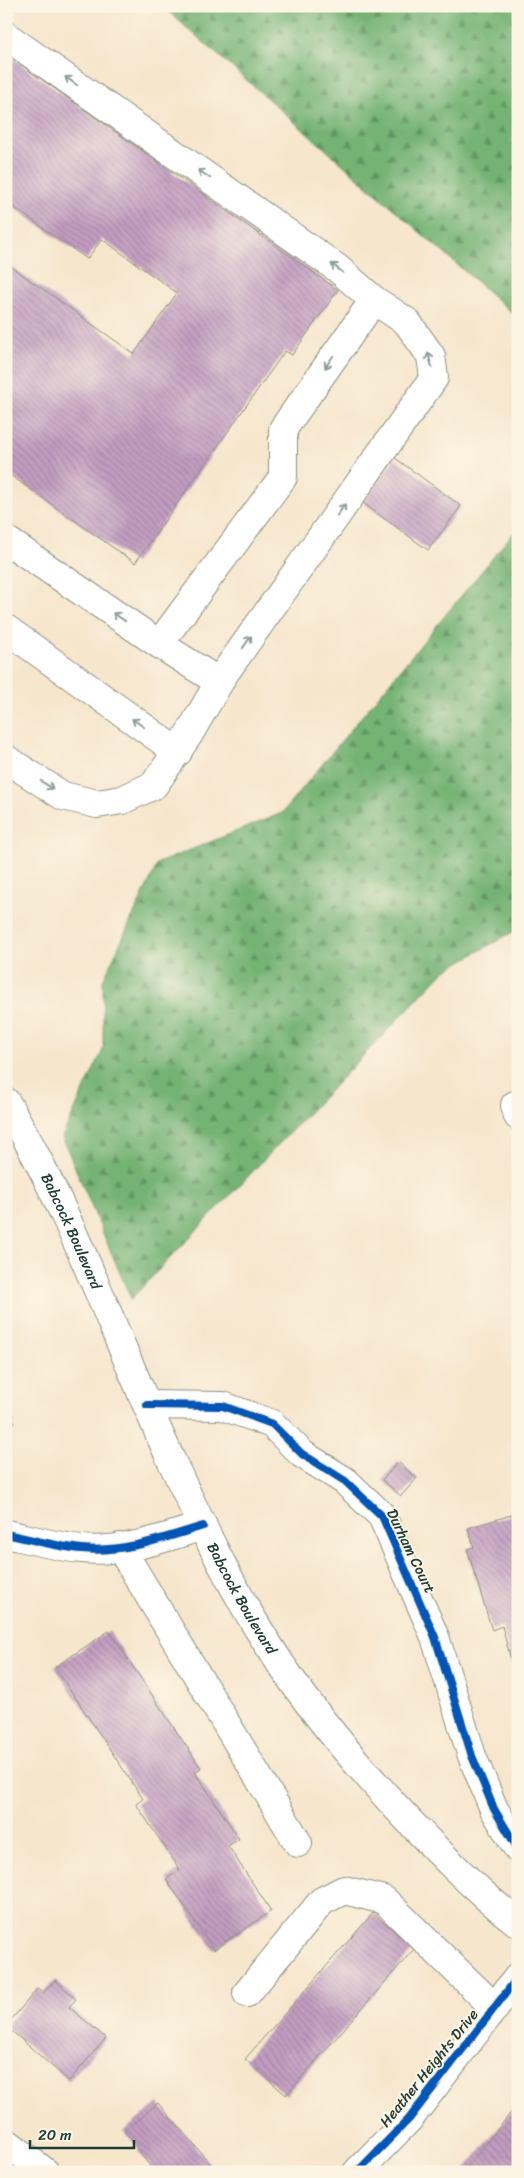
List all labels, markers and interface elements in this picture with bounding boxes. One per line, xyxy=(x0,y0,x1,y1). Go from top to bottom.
one-way arrow xyxy=(64,76,78,86)
one-way arrow xyxy=(198,169,211,180)
one-way arrow xyxy=(331,263,344,274)
one-way arrow xyxy=(425,352,435,368)
one-way arrow xyxy=(323,355,333,369)
one-way arrow xyxy=(336,503,346,517)
one-way arrow xyxy=(112,612,126,622)
one-way arrow xyxy=(242,635,252,649)
one-way arrow xyxy=(131,718,145,728)
one-way arrow xyxy=(40,780,54,791)
street label: Babcock Boulevard xyxy=(34,1169,110,1294)
street label: Durham Court xyxy=(379,1504,443,1598)
street label: Babcock Boulevard xyxy=(200,1538,285,1660)
street label: Heather Heights Drive xyxy=(373,2003,485,2133)
scale bar xyxy=(30,2118,134,2150)
text: 20 m xyxy=(38,2122,72,2148)

